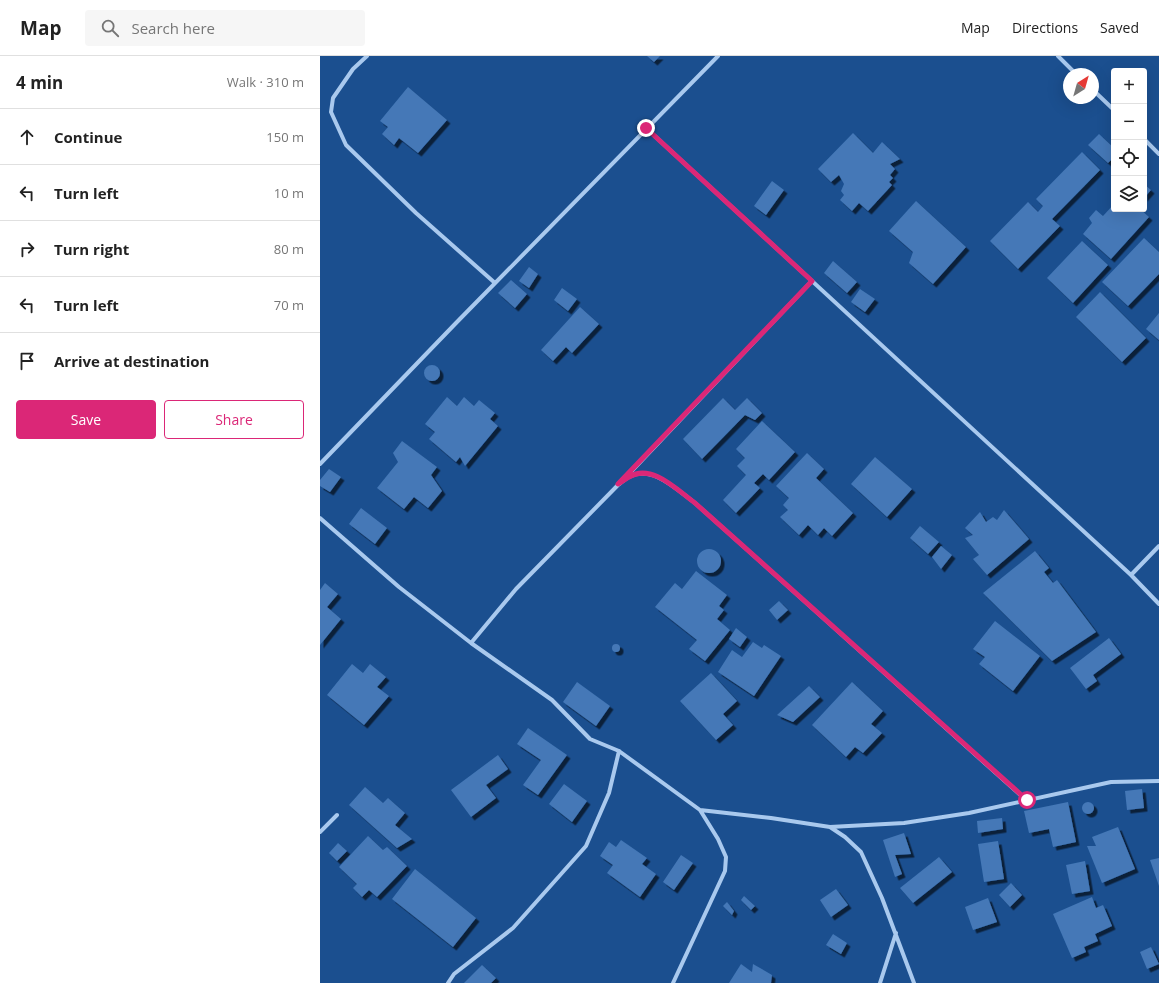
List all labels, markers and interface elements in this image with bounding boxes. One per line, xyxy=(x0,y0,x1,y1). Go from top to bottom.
search box xyxy=(85,10,365,46)
text: Map xyxy=(20,15,61,41)
icon: search xyxy=(99,17,121,39)
text: Search here xyxy=(131,18,215,38)
text: Map xyxy=(961,18,990,37)
text: Directions xyxy=(1012,18,1078,37)
text: Saved xyxy=(1100,18,1139,37)
north arrow xyxy=(1063,68,1099,104)
map controls xyxy=(1111,68,1147,212)
button: + xyxy=(1111,68,1147,104)
text: 4 min xyxy=(16,71,63,94)
text: Walk · 310 m xyxy=(227,73,304,91)
button: − xyxy=(1111,104,1147,140)
route end xyxy=(637,119,655,137)
icon: ahead xyxy=(16,126,38,148)
text: Continue xyxy=(54,127,122,147)
text: 150 m xyxy=(266,128,304,146)
button: locate xyxy=(1111,140,1147,176)
button: layers xyxy=(1111,176,1147,212)
icon: left xyxy=(16,182,38,204)
text: Turn left xyxy=(54,183,119,203)
text: 10 m xyxy=(274,184,304,202)
icon: right xyxy=(16,238,38,260)
text: Turn right xyxy=(54,239,129,259)
text: 80 m xyxy=(274,240,304,258)
icon: left xyxy=(16,294,38,316)
text: Turn left xyxy=(54,295,119,315)
text: 70 m xyxy=(274,296,304,314)
icon: arrive xyxy=(16,350,38,372)
text: Arrive at destination xyxy=(54,351,209,371)
button: Save xyxy=(16,400,156,439)
button: Share xyxy=(164,400,304,439)
route start xyxy=(1018,791,1036,809)

